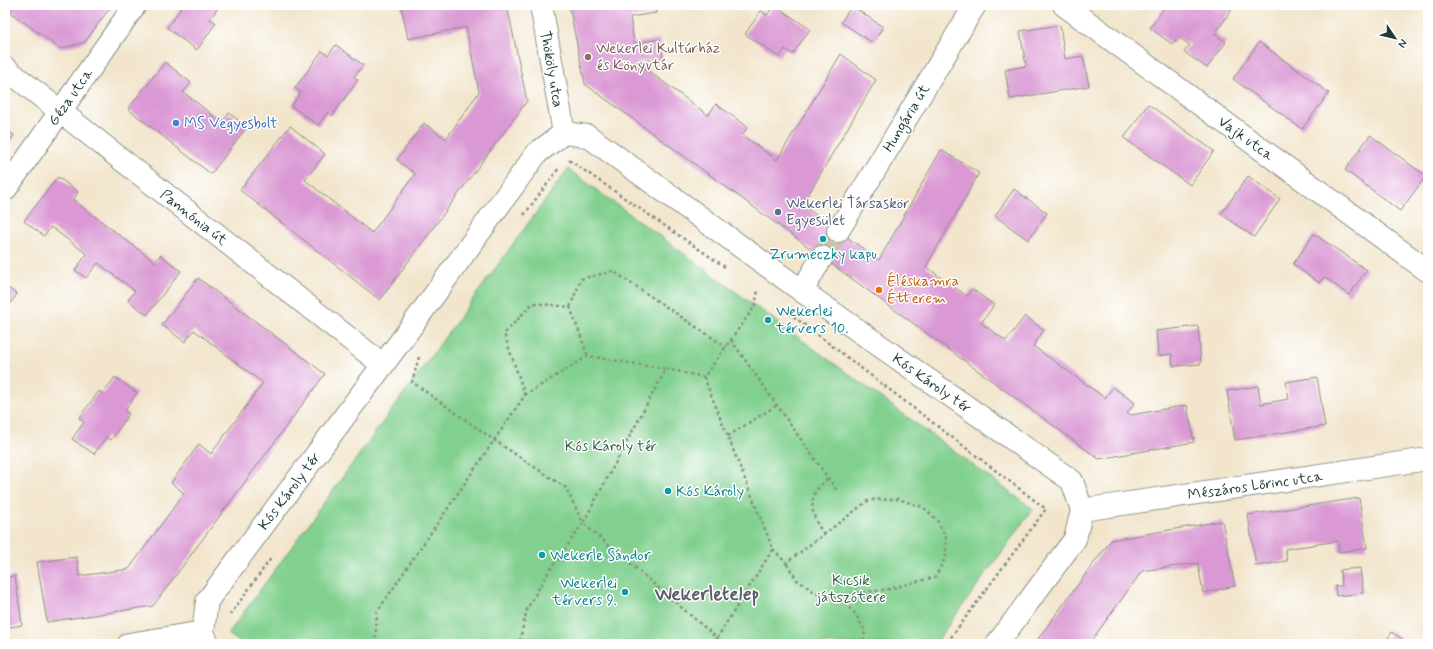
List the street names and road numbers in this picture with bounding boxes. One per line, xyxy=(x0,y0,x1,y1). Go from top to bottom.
street label: Thököly utca xyxy=(534,29,568,109)
street label: Géza utca xyxy=(44,64,98,130)
street label: Hungária út xyxy=(879,81,936,157)
street label: Vajk utca xyxy=(1214,112,1278,166)
street label: Pannónia út xyxy=(156,185,231,250)
street label: Kós Károly tér xyxy=(888,349,975,418)
street label: Kós Károly tér xyxy=(254,449,326,535)
street label: Mészáros Lőrinc utca xyxy=(1186,466,1325,505)

